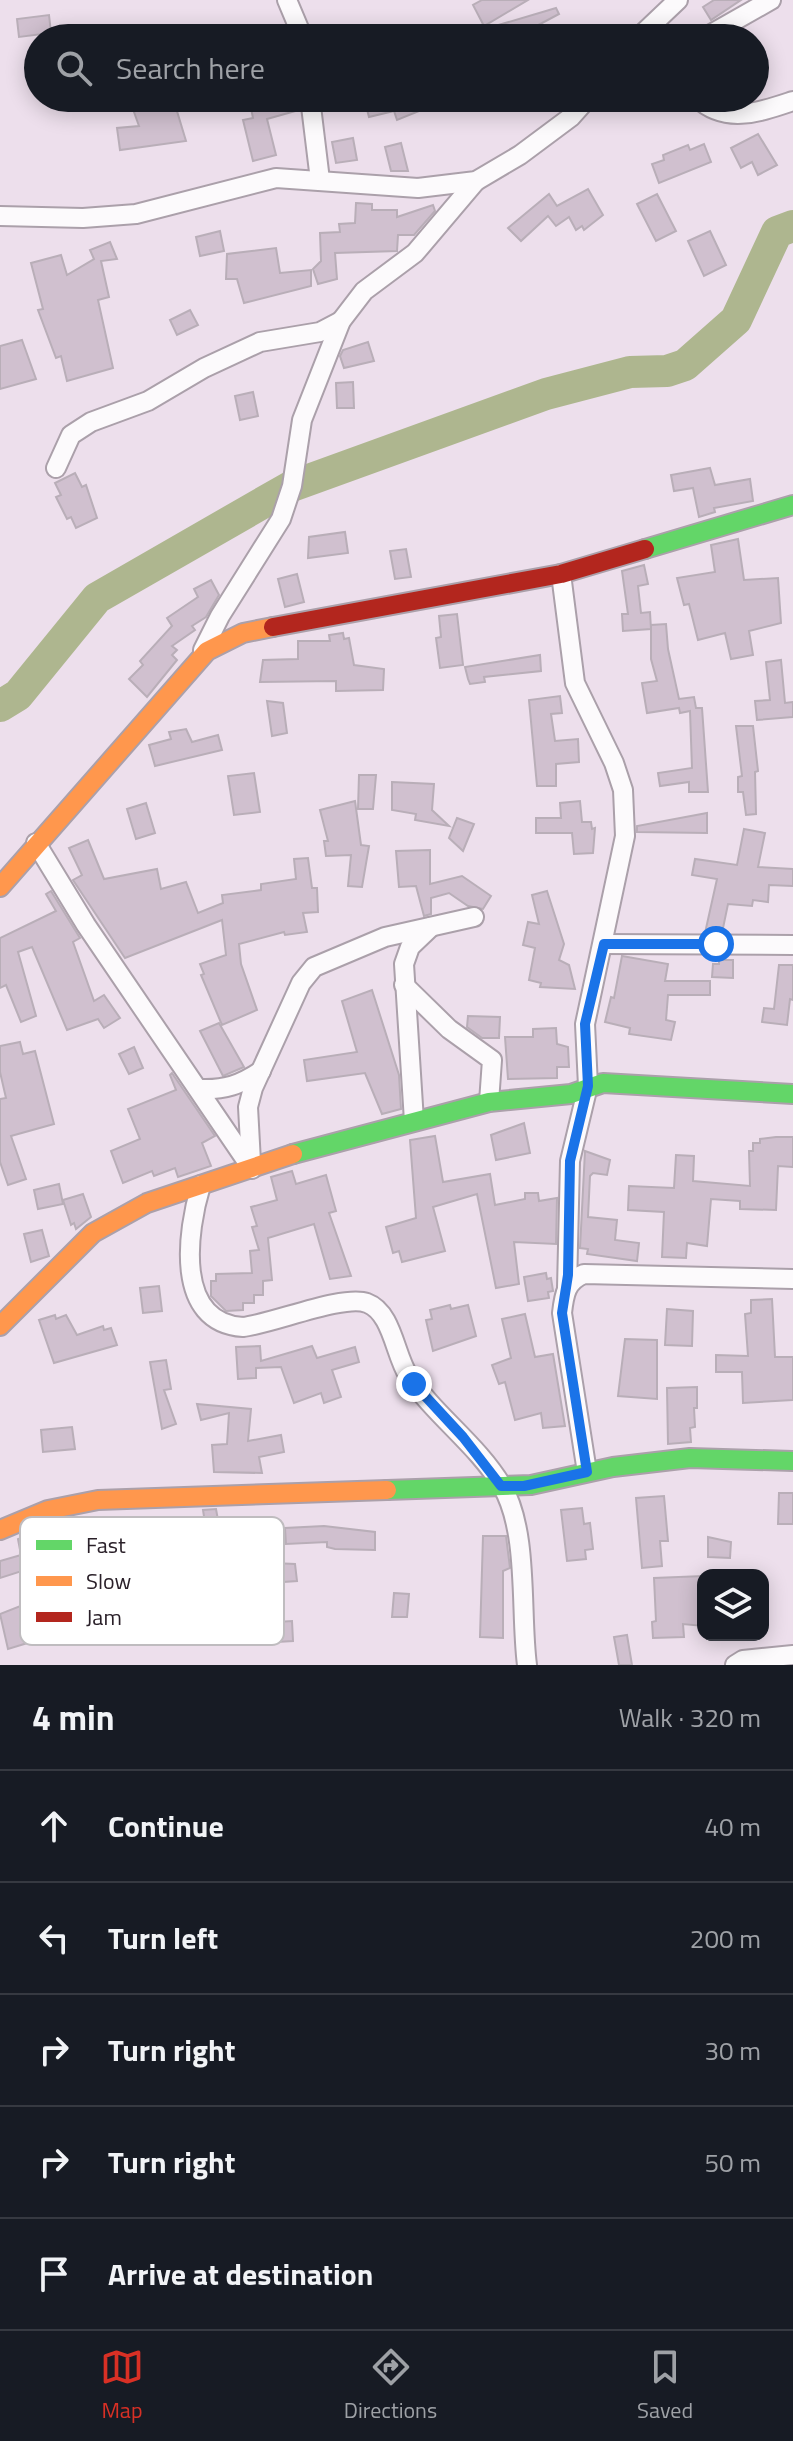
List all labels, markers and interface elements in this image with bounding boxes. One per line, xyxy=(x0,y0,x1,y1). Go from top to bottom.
search box xyxy=(24,24,769,112)
text: Search here xyxy=(116,45,265,91)
icon: search xyxy=(52,46,96,90)
route start xyxy=(698,926,734,962)
route end xyxy=(396,1366,432,1402)
legend xyxy=(20,1517,284,1645)
text: Fast xyxy=(86,1528,126,1562)
text: Slow xyxy=(86,1564,132,1598)
map controls xyxy=(697,1569,769,1641)
button: layers xyxy=(697,1569,769,1641)
text: Jam xyxy=(86,1600,122,1634)
text: 4 min xyxy=(32,1691,115,1743)
text: Walk · 320 m xyxy=(619,1698,761,1737)
text: Continue xyxy=(108,1803,224,1849)
icon: ahead xyxy=(32,1804,76,1848)
text: 40 m xyxy=(704,1807,761,1846)
text: Turn left xyxy=(108,1915,218,1961)
icon: left xyxy=(32,1916,76,1960)
text: 200 m xyxy=(690,1919,761,1958)
text: Turn right xyxy=(108,2027,236,2073)
icon: right xyxy=(32,2028,76,2072)
text: 30 m xyxy=(704,2031,761,2070)
text: Turn right xyxy=(108,2139,236,2185)
icon: right xyxy=(32,2140,76,2184)
text: 50 m xyxy=(704,2143,761,2182)
text: Arrive at destination xyxy=(108,2251,373,2297)
icon: arrive xyxy=(32,2252,76,2296)
tab: Map xyxy=(100,2345,144,2427)
tab: Directions xyxy=(344,2345,437,2427)
tab: Saved xyxy=(637,2345,693,2427)

